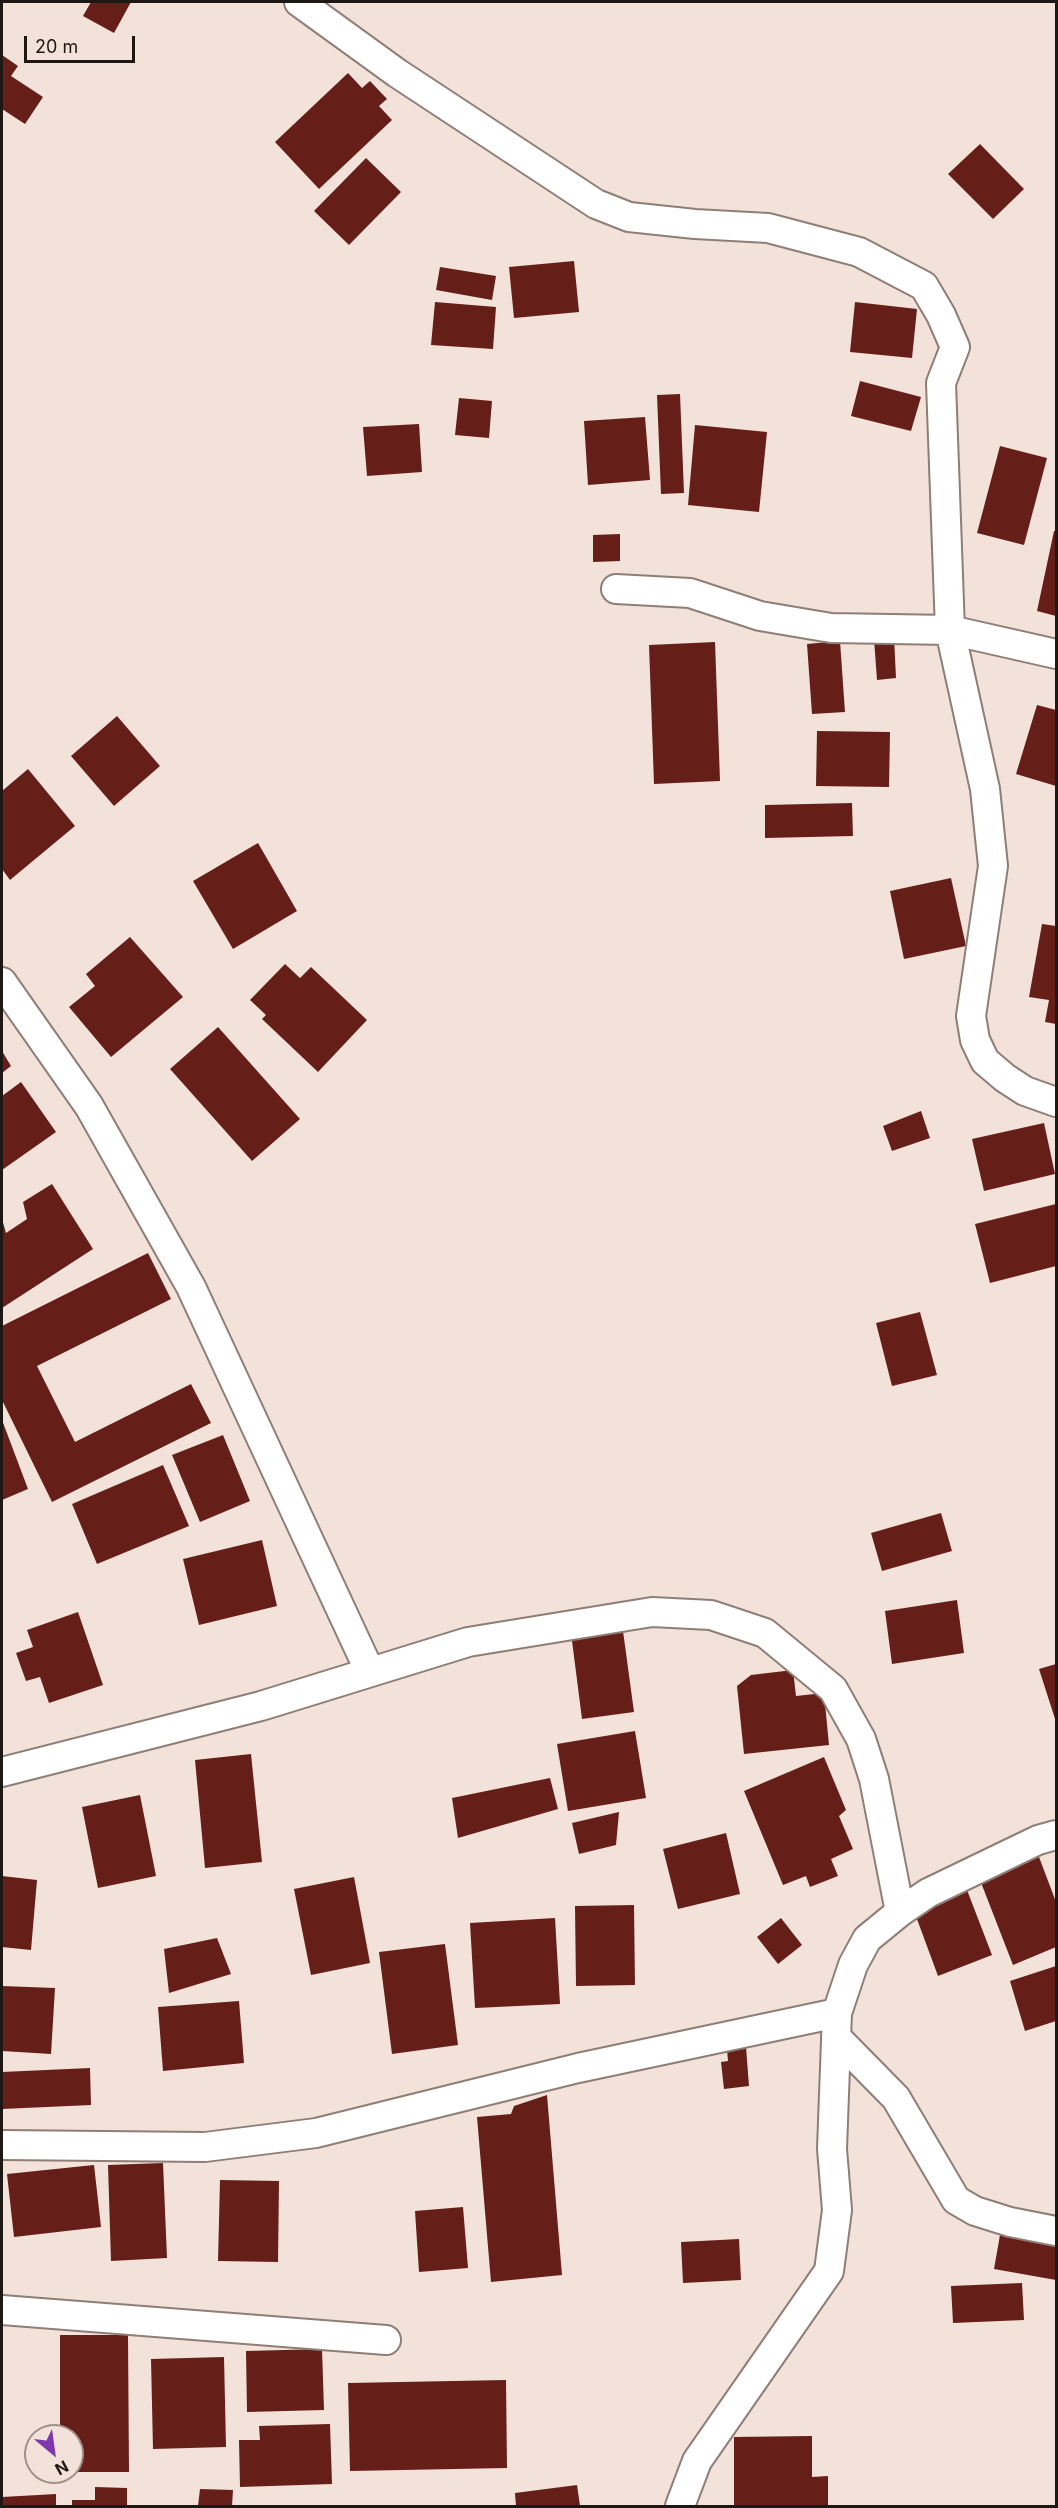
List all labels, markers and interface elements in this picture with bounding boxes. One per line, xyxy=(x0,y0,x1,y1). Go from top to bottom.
scale bar xyxy=(27,24,138,62)
text: 20 m xyxy=(35,36,78,57)
north arrow xyxy=(24,2424,84,2484)
text: N xyxy=(52,2456,72,2480)

